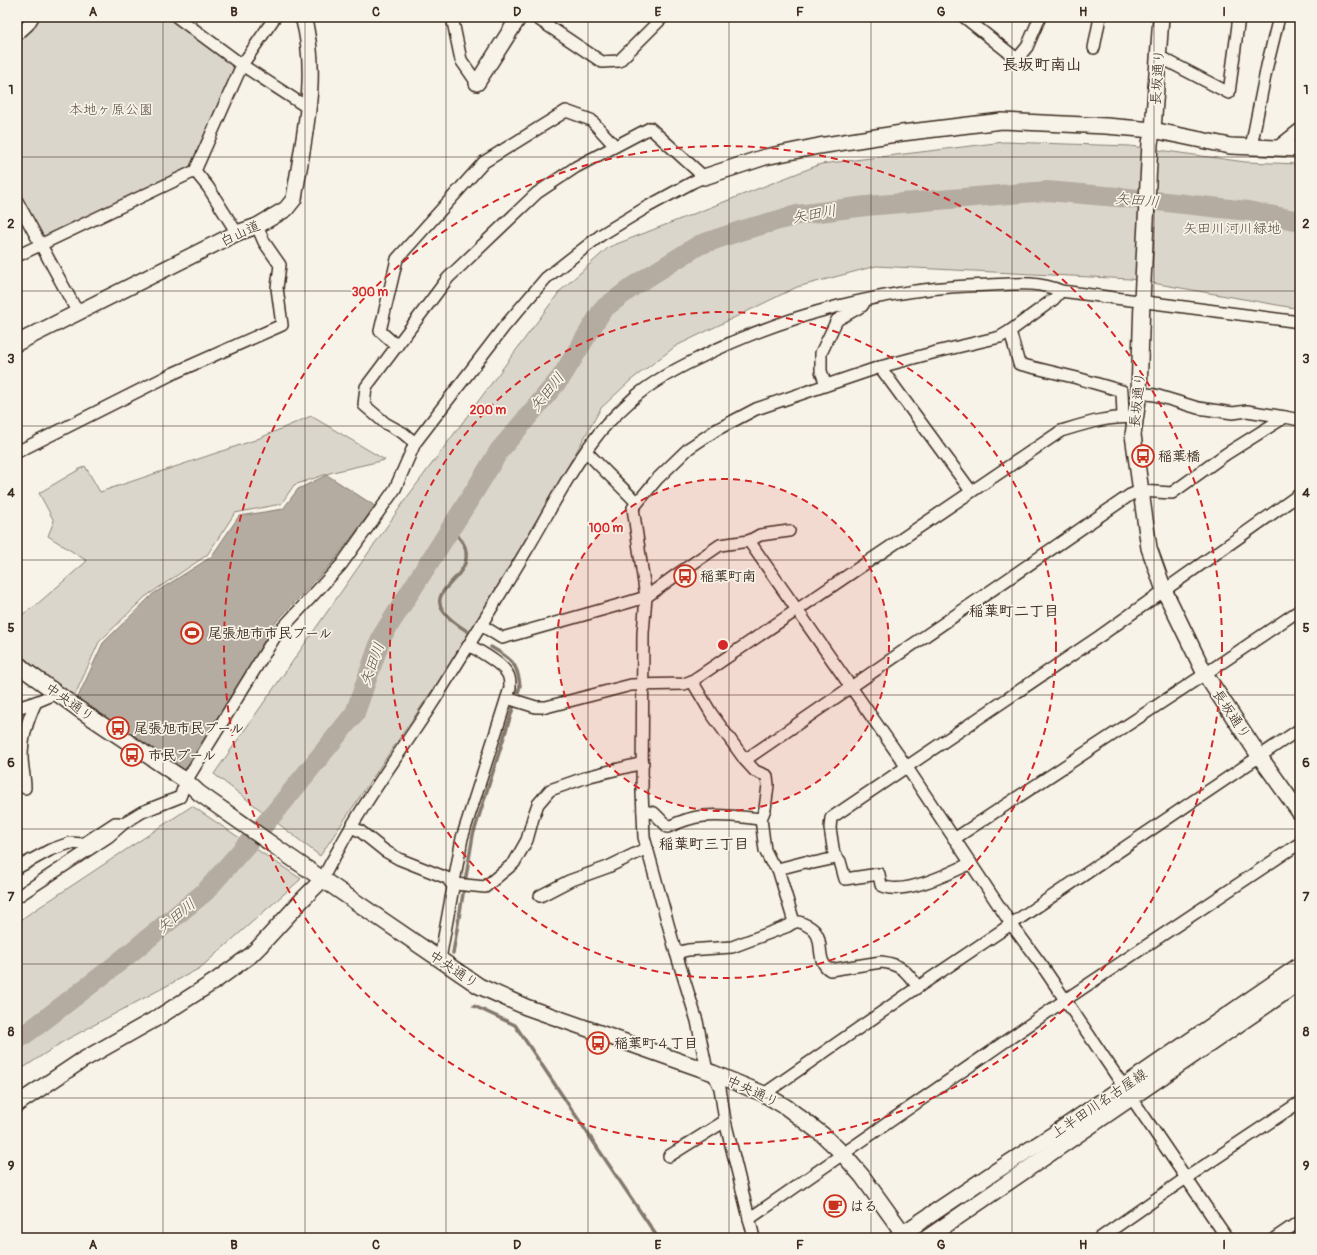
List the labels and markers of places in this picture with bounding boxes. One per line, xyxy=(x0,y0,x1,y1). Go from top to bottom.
bus stop icon: 稲葉橋 xyxy=(1130,443,1156,469)
place label: 稲葉橋 xyxy=(1158,448,1200,465)
bus stop icon: 稲葉町南 xyxy=(672,563,698,589)
place label: 稲葉町南 xyxy=(700,568,756,585)
sports icon: 尾張旭市市民プール xyxy=(179,620,205,646)
place label: 尾張旭市市民プール xyxy=(208,625,333,642)
centre of rings xyxy=(716,638,730,652)
bus stop icon: 尾張旭市民プール xyxy=(105,715,131,741)
place label: 尾張旭市民プール xyxy=(134,720,245,737)
bus stop icon: 市民プール xyxy=(119,742,145,768)
place label: 市民プール xyxy=(148,747,217,764)
bus stop icon: 稲葉町４丁目 xyxy=(585,1030,611,1056)
place label: 稲葉町４丁目 xyxy=(614,1035,698,1052)
cafe icon: はる xyxy=(822,1193,848,1219)
place label: はる xyxy=(850,1198,878,1215)

